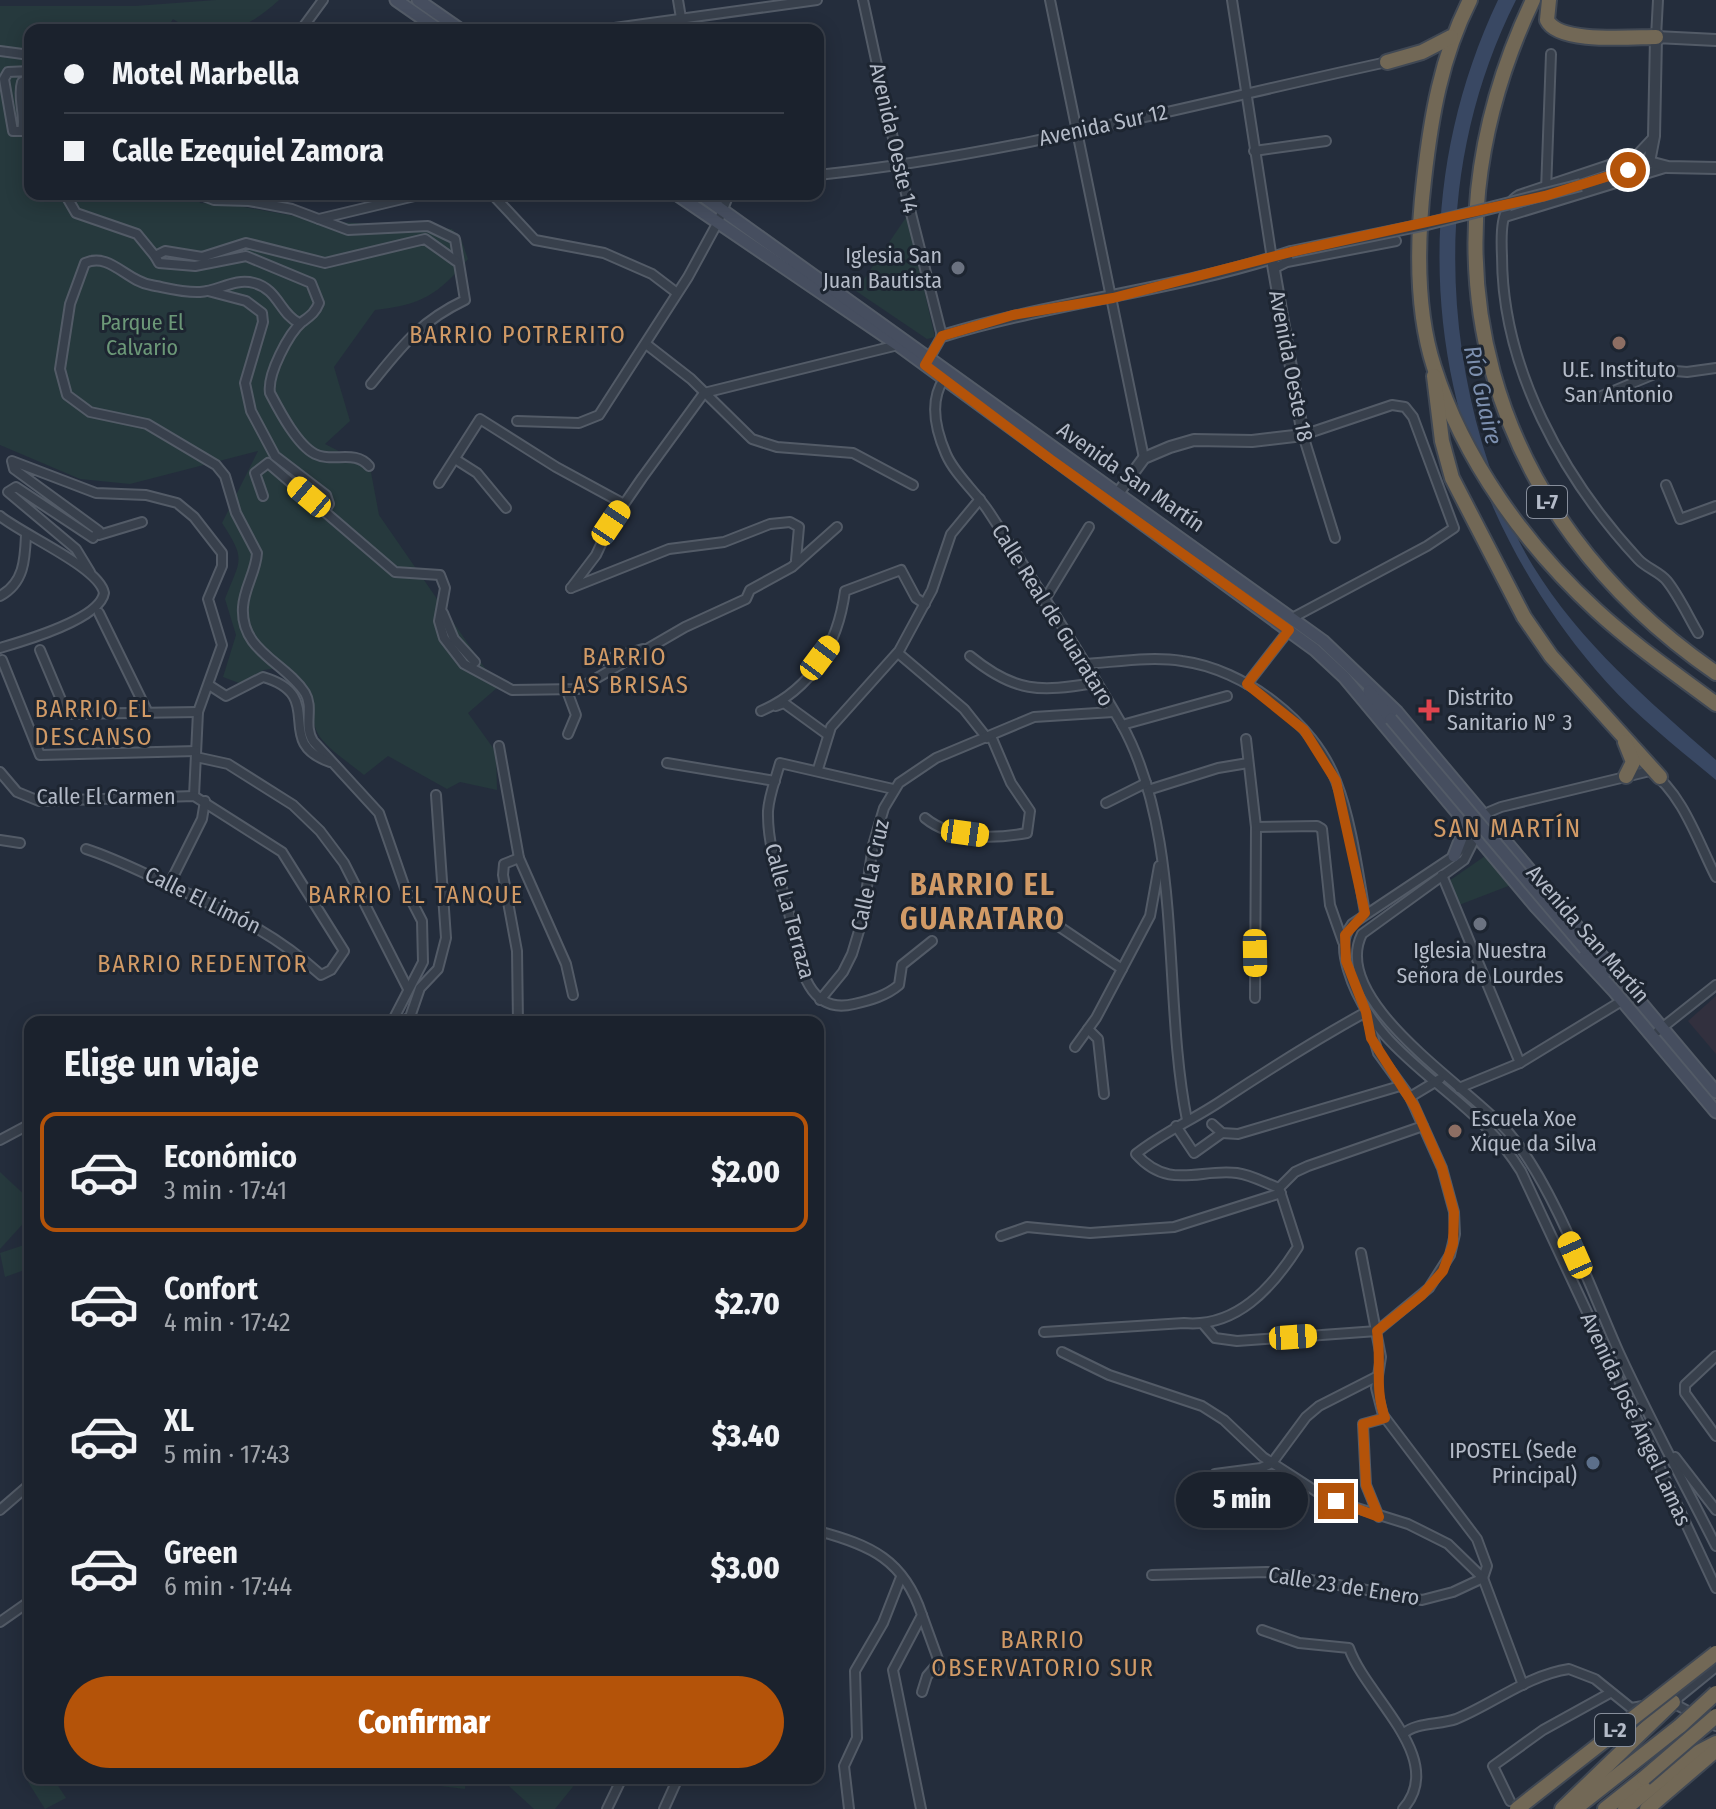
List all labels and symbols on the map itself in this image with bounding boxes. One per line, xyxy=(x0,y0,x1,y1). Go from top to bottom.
street label: Avenida Oeste 14 xyxy=(864,60,924,216)
street label: Avenida Sur 12 xyxy=(1036,98,1170,152)
route start xyxy=(1610,152,1646,188)
place label: Iglesia San Juan Bautista xyxy=(823,242,942,294)
marker: Iglesia San Juan Bautista xyxy=(949,259,967,277)
street label: Avenida Oeste 18 xyxy=(1263,288,1319,444)
park label: Parque El Calvario xyxy=(100,309,184,361)
district label: BARRIO POTRERITO xyxy=(409,321,627,349)
marker: U.E. Instituto San Antonio xyxy=(1610,334,1628,352)
water label: Río Guaire xyxy=(1458,343,1508,447)
place label: U.E. Instituto San Antonio xyxy=(1562,356,1676,408)
street label: Avenida San Martín xyxy=(1052,416,1210,538)
car xyxy=(283,472,335,522)
road number: L-7 xyxy=(1527,486,1567,518)
car xyxy=(588,496,634,550)
street label: Calle Real de Guarataro xyxy=(986,519,1120,711)
car xyxy=(796,632,844,684)
district label: BARRIO LAS BRISAS xyxy=(560,643,690,699)
place label: Distrito Sanitario N° 3 xyxy=(1447,684,1572,736)
district label: BARRIO EL DESCANSO xyxy=(34,695,154,751)
marker: Distrito Sanitario N° 3 xyxy=(1418,699,1440,721)
street label: Calle El Carmen xyxy=(37,783,176,810)
district label: SAN MARTÍN xyxy=(1434,813,1582,844)
street label: Calle La Cruz xyxy=(845,816,895,933)
car xyxy=(940,818,990,848)
street label: Calle La Terraza xyxy=(759,840,821,982)
street label: Calle El Limón xyxy=(141,860,265,940)
street label: Avenida San Martín xyxy=(1521,860,1655,1008)
district label: BARRIO EL GUARATARO xyxy=(900,867,1066,937)
district label: BARRIO EL TANQUE xyxy=(308,881,524,909)
marker: Iglesia Nuestra Señora de Lourdes xyxy=(1471,915,1489,933)
car xyxy=(1243,929,1267,977)
place label: Iglesia Nuestra Señora de Lourdes xyxy=(1396,937,1564,989)
district label: BARRIO REDENTOR xyxy=(97,950,309,978)
place label: Escuela Xoe Xique da Silva xyxy=(1471,1105,1597,1157)
marker: Escuela Xoe Xique da Silva xyxy=(1446,1122,1464,1140)
car xyxy=(1554,1228,1596,1282)
street label: Avenida José Ángel Lamas xyxy=(1575,1308,1697,1530)
car xyxy=(1268,1323,1318,1351)
place label: IPOSTEL (Sede Principal) xyxy=(1449,1437,1577,1489)
marker: IPOSTEL (Sede Principal) xyxy=(1584,1454,1602,1472)
callout: 5 min xyxy=(1176,1473,1308,1529)
route end xyxy=(1318,1483,1354,1519)
street label: Calle 23 de Enero xyxy=(1266,1561,1422,1611)
district label: BARRIO OBSERVATORIO SUR xyxy=(931,1626,1155,1682)
road number: L-2 xyxy=(1595,1714,1635,1746)

